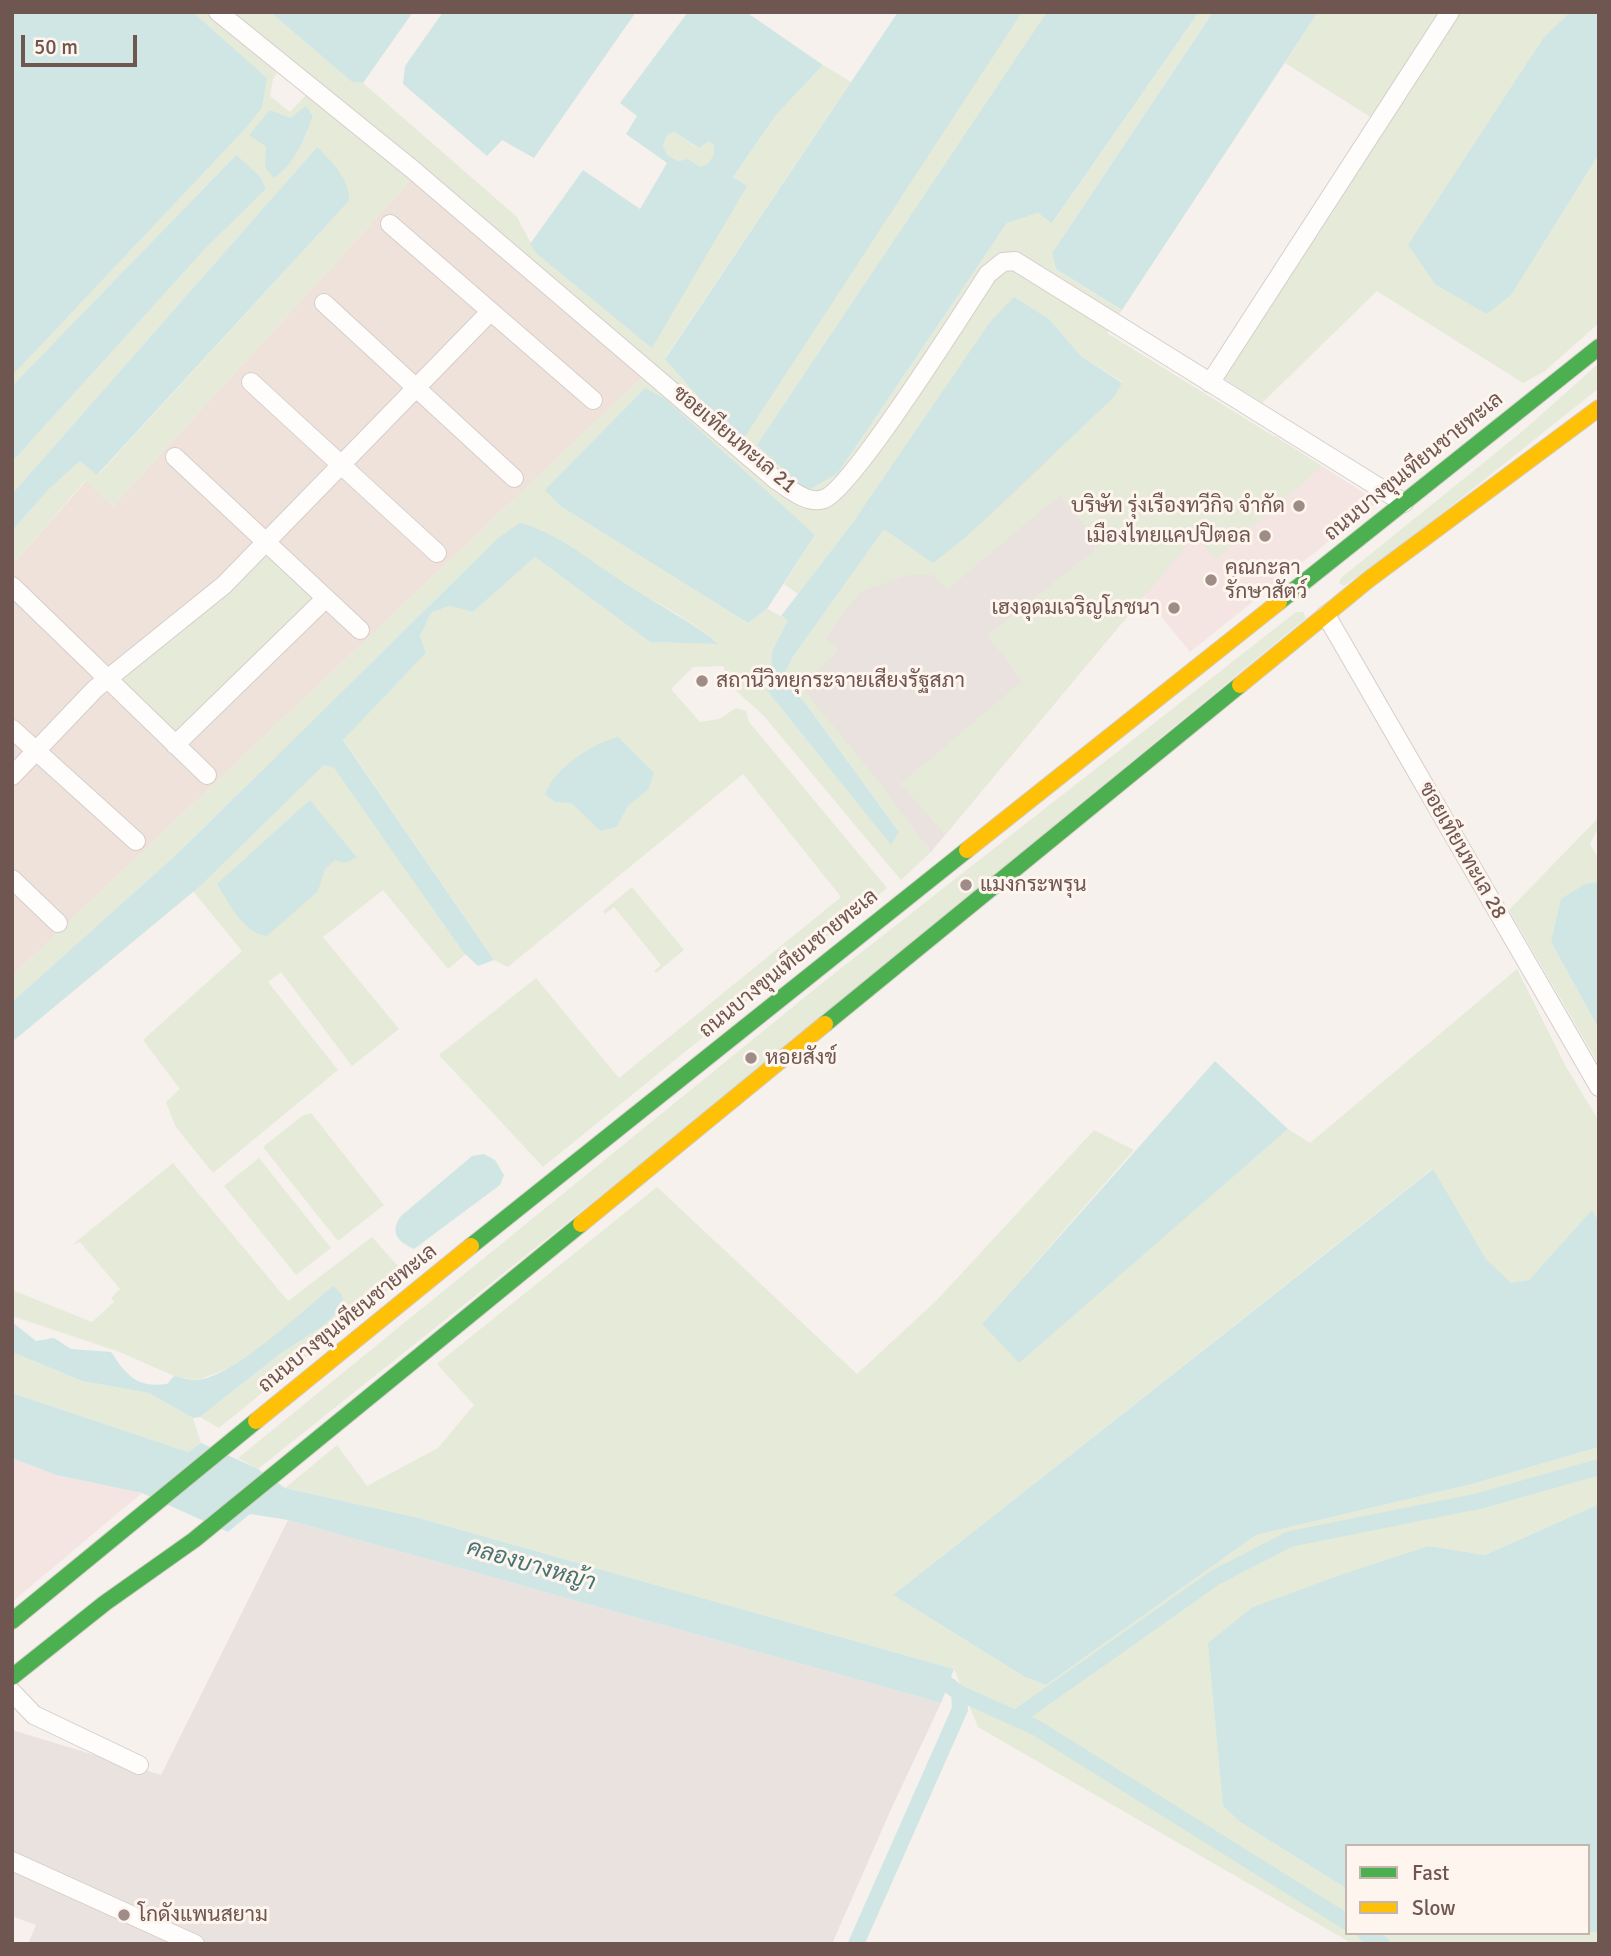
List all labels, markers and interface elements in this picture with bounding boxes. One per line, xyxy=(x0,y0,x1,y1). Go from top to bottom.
scale bar xyxy=(24,21,140,65)
text: 50 m xyxy=(34,34,78,60)
street label: ซอยเทียนทะเล 21 xyxy=(667,381,801,499)
street label: ถนนบางขุนเทียนชายทะเล xyxy=(1320,387,1508,547)
place label: บริษัท รุ่งเรืองทวีกิจ จำกัด xyxy=(1071,493,1285,519)
marker: บริษัท รุ่งเรืองทวีกิจ จำกัด xyxy=(1291,498,1307,514)
place label: เมืองไทยแคปปิตอล xyxy=(1086,523,1251,549)
marker: เมืองไทยแคปปิตอล xyxy=(1257,528,1273,544)
place label: คุณกะลา รักษาสัตว์ xyxy=(1225,555,1307,605)
marker: คุณกะลา รักษาสัตว์ xyxy=(1203,572,1219,588)
place label: เฮงอุดมเจริญโภชนา xyxy=(991,595,1160,621)
marker: เฮงอุดมเจริญโภชนา xyxy=(1166,600,1182,616)
place label: สถานีวิทยุกระจายเสียงรัฐสภา xyxy=(716,668,965,694)
marker: สถานีวิทยุกระจายเสียงรัฐสภา xyxy=(694,673,710,689)
street label: ซอยเทียนทะเล 28 xyxy=(1413,778,1511,924)
place label: แมงกระพรุน xyxy=(980,872,1087,898)
marker: แมงกระพรุน xyxy=(958,877,974,893)
street label: ถนนบางขุนเทียนชายทะเล xyxy=(695,884,883,1044)
place label: หอยสังข์ xyxy=(765,1045,837,1071)
marker: หอยสังข์ xyxy=(743,1050,759,1066)
street label: ถนนบางขุนเทียนชายทะเล xyxy=(254,1239,442,1399)
water label: คลองบางหญ้า xyxy=(464,1534,598,1598)
legend xyxy=(1345,1844,1590,1935)
text: Fast xyxy=(1412,1860,1449,1886)
text: Slow xyxy=(1412,1895,1456,1921)
place label: โกดังแพนสยาม xyxy=(138,1902,268,1928)
marker: โกดังแพนสยาม xyxy=(116,1907,132,1923)

